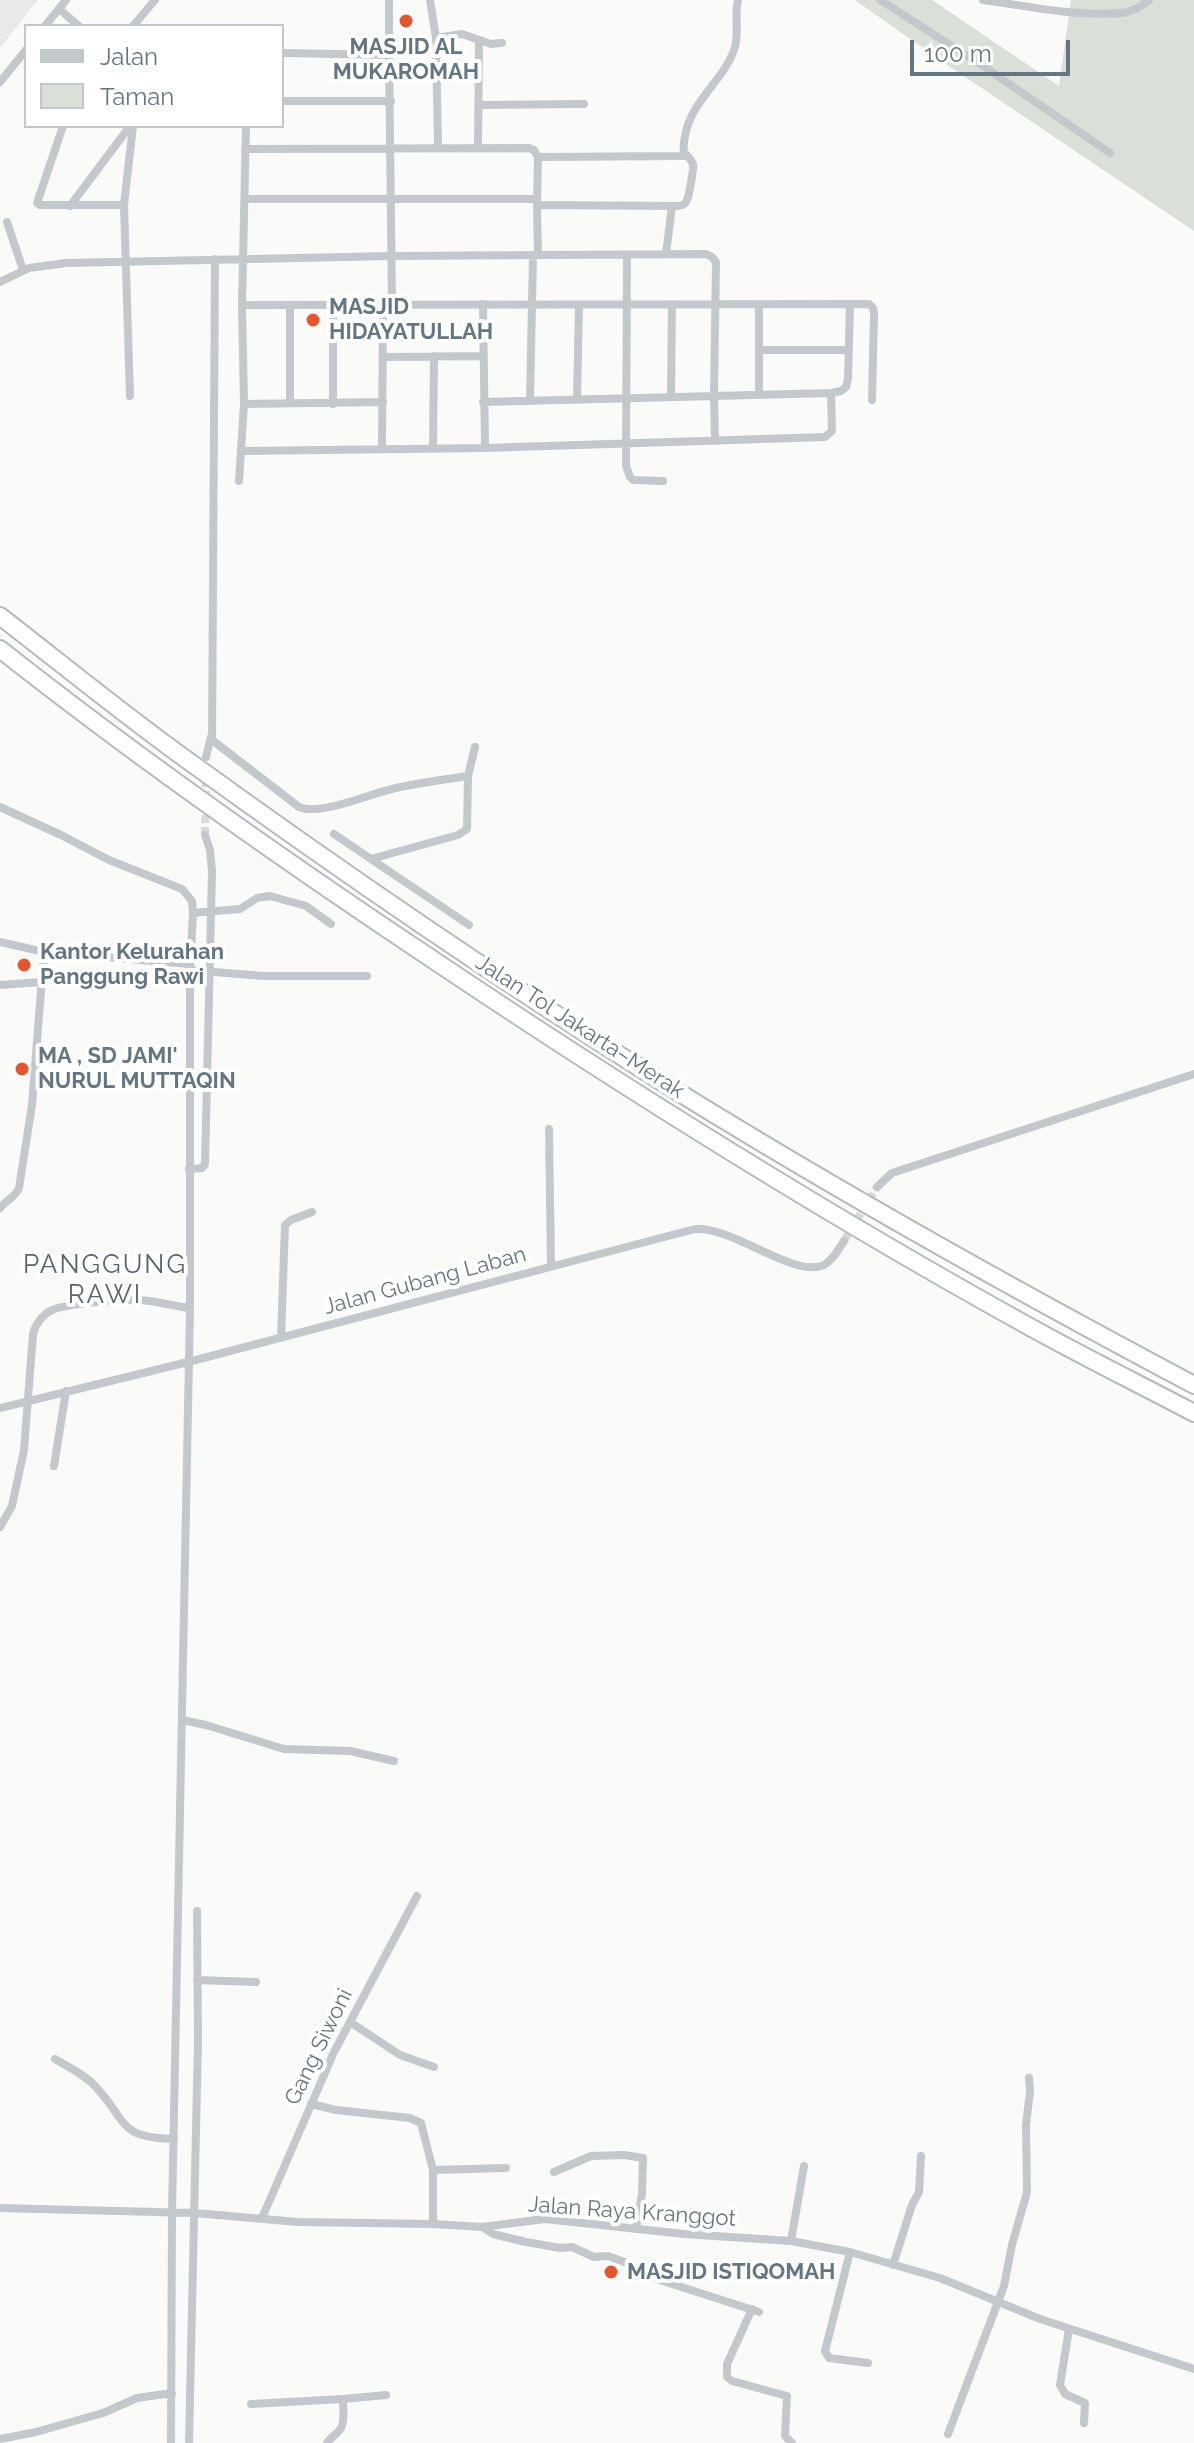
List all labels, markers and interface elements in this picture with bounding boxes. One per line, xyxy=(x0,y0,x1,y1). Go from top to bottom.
marker: MASJID AL MUKAROMAH xyxy=(397,12,415,30)
legend xyxy=(24,24,284,128)
scale bar xyxy=(914,24,1074,74)
place label: MASJID AL MUKAROMAH xyxy=(333,34,479,86)
text: 100 m xyxy=(924,39,992,68)
text: Jalan xyxy=(100,42,158,71)
text: Taman xyxy=(100,82,174,111)
place label: MASJID HIDAYATULLAH xyxy=(329,294,493,346)
marker: MASJID HIDAYATULLAH xyxy=(304,311,322,329)
place label: Kantor Kelurahan Panggung Rawi xyxy=(40,939,224,990)
street label: Jalan Tol Jakarta–Merak xyxy=(471,950,689,1104)
marker: Kantor Kelurahan Panggung Rawi xyxy=(15,956,33,974)
place label: MA , SD JAMI' NURUL MUTTAQIN xyxy=(38,1043,236,1094)
marker: MA , SD JAMI' NURUL MUTTAQIN xyxy=(13,1060,31,1078)
street label: Jalan Gubang Laban xyxy=(321,1241,529,1321)
district label: PANGGUNG RAWI xyxy=(23,1249,187,1310)
street label: Gang Siwoni xyxy=(279,1985,359,2109)
street label: Jalan Raya Kranggot xyxy=(527,2192,737,2232)
place label: MASJID ISTIQOMAH xyxy=(627,2259,835,2285)
marker: MASJID ISTIQOMAH xyxy=(602,2263,620,2281)

